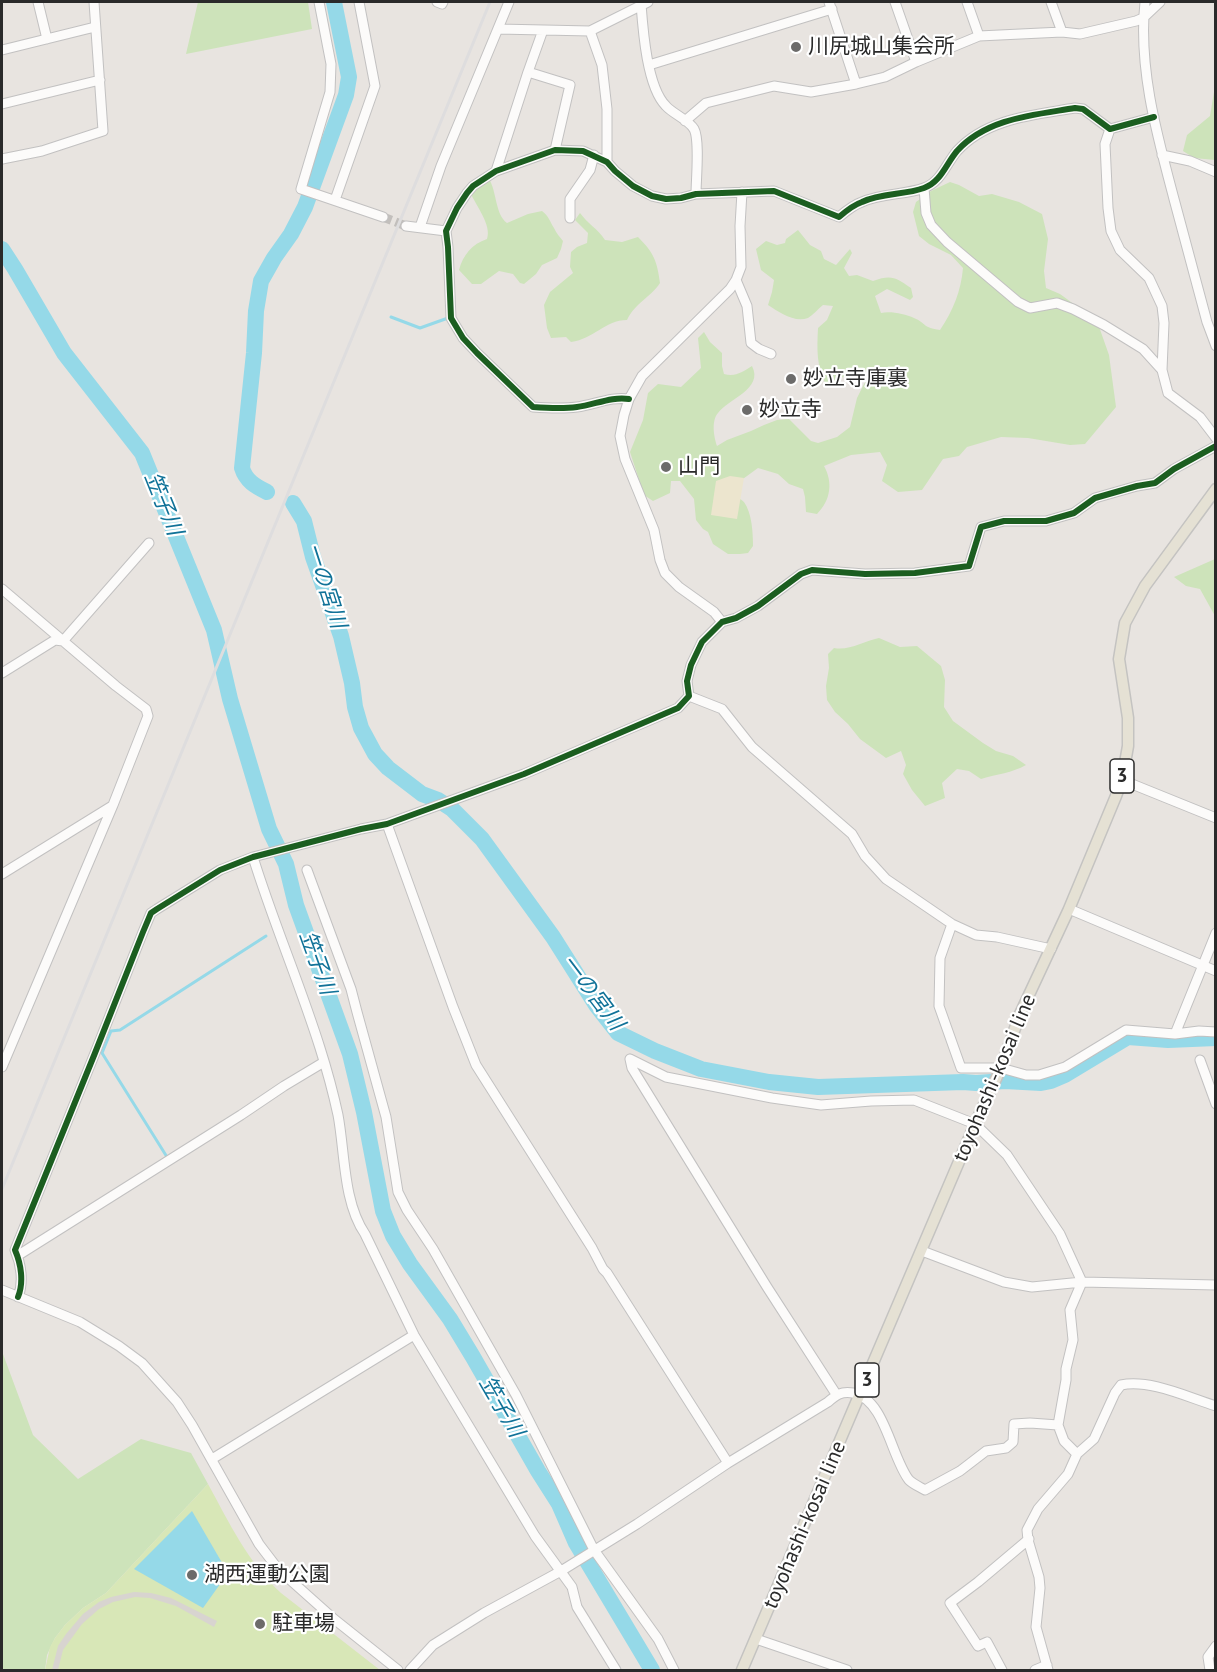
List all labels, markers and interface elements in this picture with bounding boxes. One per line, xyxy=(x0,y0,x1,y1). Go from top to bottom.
place label: 川尻城山集会所 xyxy=(808,34,955,60)
marker: 川尻城山集会所 xyxy=(789,40,803,54)
place label: 妙立寺庫裏 xyxy=(803,366,908,392)
marker: 妙立寺庫裏 xyxy=(784,372,798,386)
place label: 妙立寺 xyxy=(759,397,822,423)
marker: 妙立寺 xyxy=(740,403,754,417)
place label: 山門 xyxy=(678,454,720,480)
marker: 山門 xyxy=(659,460,673,474)
water label: 笠子川 xyxy=(138,468,188,540)
water label: 一の宮川 xyxy=(299,540,351,632)
road number: 3 xyxy=(1110,759,1134,793)
water label: 笠子川 xyxy=(293,927,341,999)
water label: 一の宮川 xyxy=(555,950,629,1036)
street label: toyohashi-kosai line xyxy=(948,990,1042,1166)
road number: 3 xyxy=(855,1363,879,1397)
water label: 笠子川 xyxy=(473,1372,529,1442)
street label: toyohashi-kosai line xyxy=(758,1437,852,1613)
place label: 湖西運動公園 xyxy=(204,1562,330,1588)
marker: 湖西運動公園 xyxy=(185,1568,199,1582)
place label: 駐車場 xyxy=(272,1611,335,1637)
marker: 駐車場 xyxy=(253,1617,267,1631)

